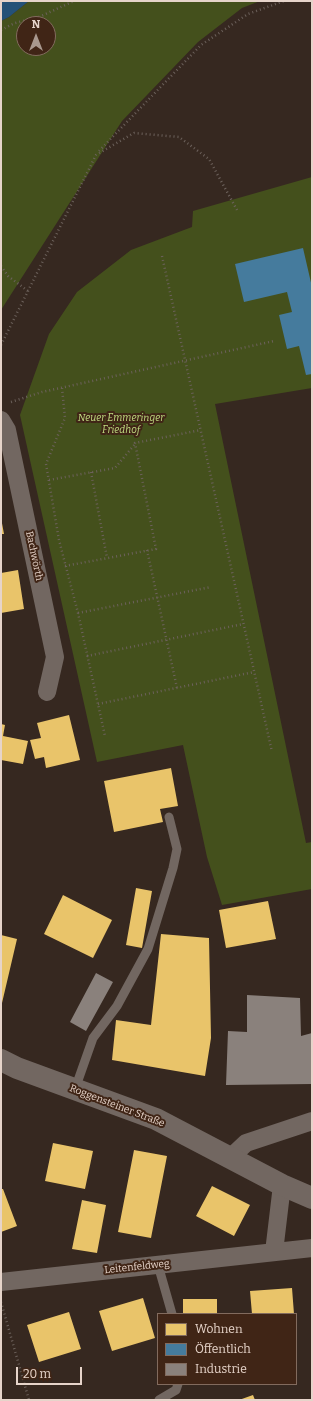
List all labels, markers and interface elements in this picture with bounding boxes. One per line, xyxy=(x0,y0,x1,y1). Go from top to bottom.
north arrow xyxy=(16,16,56,56)
text: N xyxy=(32,18,40,31)
park label: Neuer Emmeringer Friedhof xyxy=(78,412,164,436)
street label: Bachwörth xyxy=(23,530,45,582)
street label: Roggensteiner Straße xyxy=(68,1082,166,1130)
street label: Leitenfeldweg xyxy=(104,1258,170,1276)
legend xyxy=(157,1313,297,1385)
text: Wohnen xyxy=(195,1322,243,1336)
text: Öffentlich xyxy=(195,1342,251,1356)
scale bar xyxy=(18,1359,84,1385)
text: Industrie xyxy=(195,1362,247,1376)
text: 20 m xyxy=(23,1367,51,1381)

